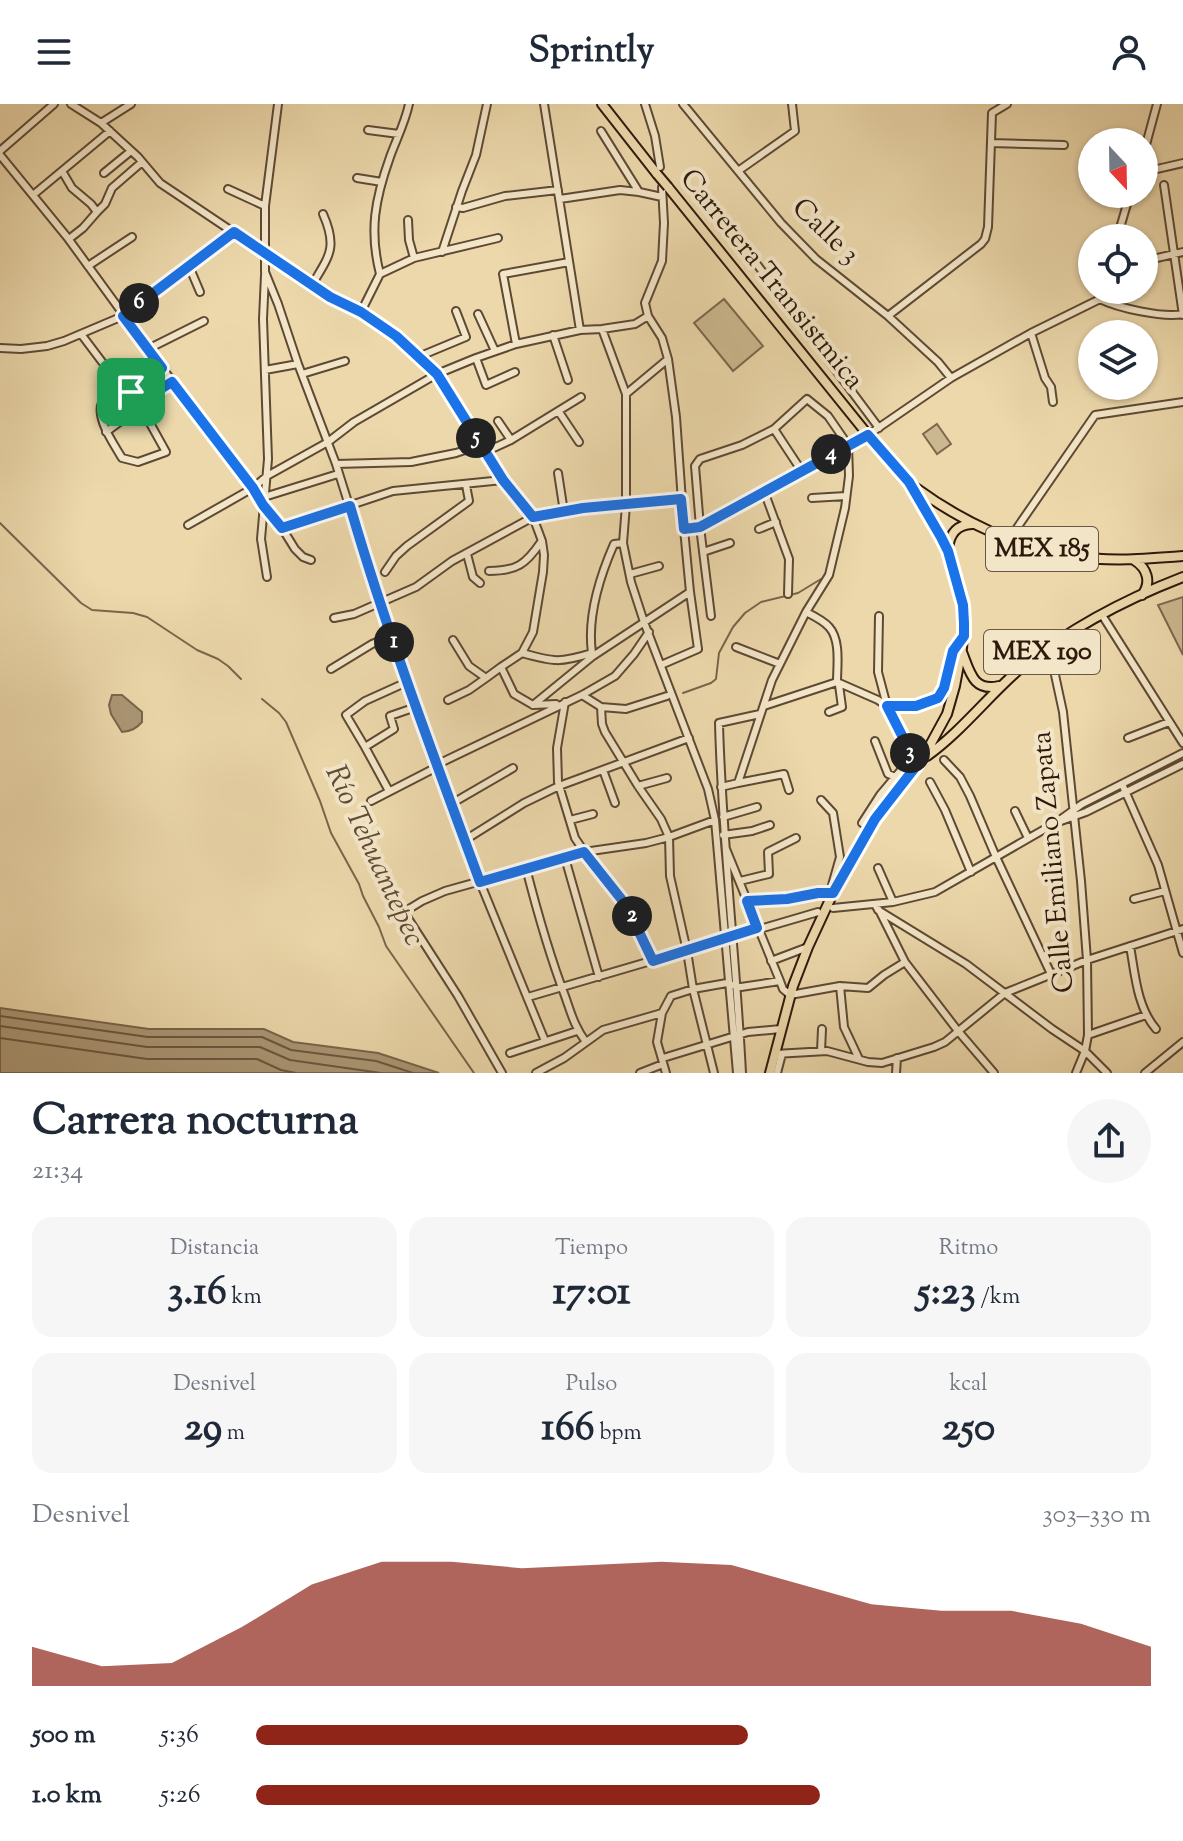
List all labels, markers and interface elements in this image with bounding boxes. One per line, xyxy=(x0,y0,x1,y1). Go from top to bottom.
text: Sprintly xyxy=(528,26,655,78)
icon: menu xyxy=(32,30,76,74)
icon: person xyxy=(1107,30,1151,74)
north arrow xyxy=(1078,128,1158,208)
map controls xyxy=(1078,128,1158,400)
street label: Carretera Transistmica xyxy=(669,161,873,399)
street label: Calle 3 xyxy=(782,190,868,274)
button: locate xyxy=(1078,224,1158,304)
pin: 6 xyxy=(119,283,159,323)
text: 6 xyxy=(134,287,144,319)
button: layers xyxy=(1078,320,1158,400)
pin xyxy=(97,358,165,426)
icon: arrive xyxy=(109,370,153,414)
pin: 5 xyxy=(456,418,496,458)
text: 5 xyxy=(472,422,480,454)
pin: 4 xyxy=(811,434,851,474)
text: 4 xyxy=(825,438,837,470)
road number: MEX 185 xyxy=(986,527,1098,571)
pin: 1 xyxy=(374,622,414,662)
text: 1 xyxy=(390,626,398,658)
road number: MEX 190 xyxy=(984,630,1100,674)
street label: Calle Emiliano Zapata xyxy=(1023,729,1085,995)
pin: 3 xyxy=(890,733,930,773)
text: 3 xyxy=(906,737,914,769)
water label: Río Tehuantepec xyxy=(313,758,435,954)
pin: 2 xyxy=(612,896,652,936)
text: 2 xyxy=(627,900,637,932)
text: Carrera nocturna xyxy=(32,1091,359,1154)
button: share xyxy=(1067,1099,1151,1183)
text: 21:34 xyxy=(32,1153,83,1190)
text: Distancia xyxy=(170,1233,259,1265)
text: Tiempo xyxy=(555,1233,628,1265)
text: Ritmo xyxy=(939,1233,998,1265)
text: 3.16 xyxy=(167,1265,227,1322)
text: 17:01 xyxy=(553,1265,631,1322)
text: 5:23 xyxy=(917,1265,976,1322)
text: km xyxy=(227,1282,262,1314)
text: /km xyxy=(976,1282,1020,1314)
text: Desnivel xyxy=(173,1369,256,1401)
text: Pulso xyxy=(566,1369,617,1401)
text: kcal xyxy=(950,1369,987,1401)
text: 29 xyxy=(184,1401,222,1458)
text: 166 xyxy=(541,1401,595,1458)
text: 250 xyxy=(942,1401,995,1458)
text: m xyxy=(222,1418,245,1450)
text: bpm xyxy=(595,1418,642,1450)
text: Desnivel xyxy=(32,1497,130,1534)
text: 303–330 m xyxy=(1042,1497,1151,1534)
text: 500 m xyxy=(32,1717,95,1754)
text: 5:36 xyxy=(160,1717,199,1754)
text: 1.0 km xyxy=(32,1777,102,1814)
text: 5:26 xyxy=(160,1777,201,1814)

